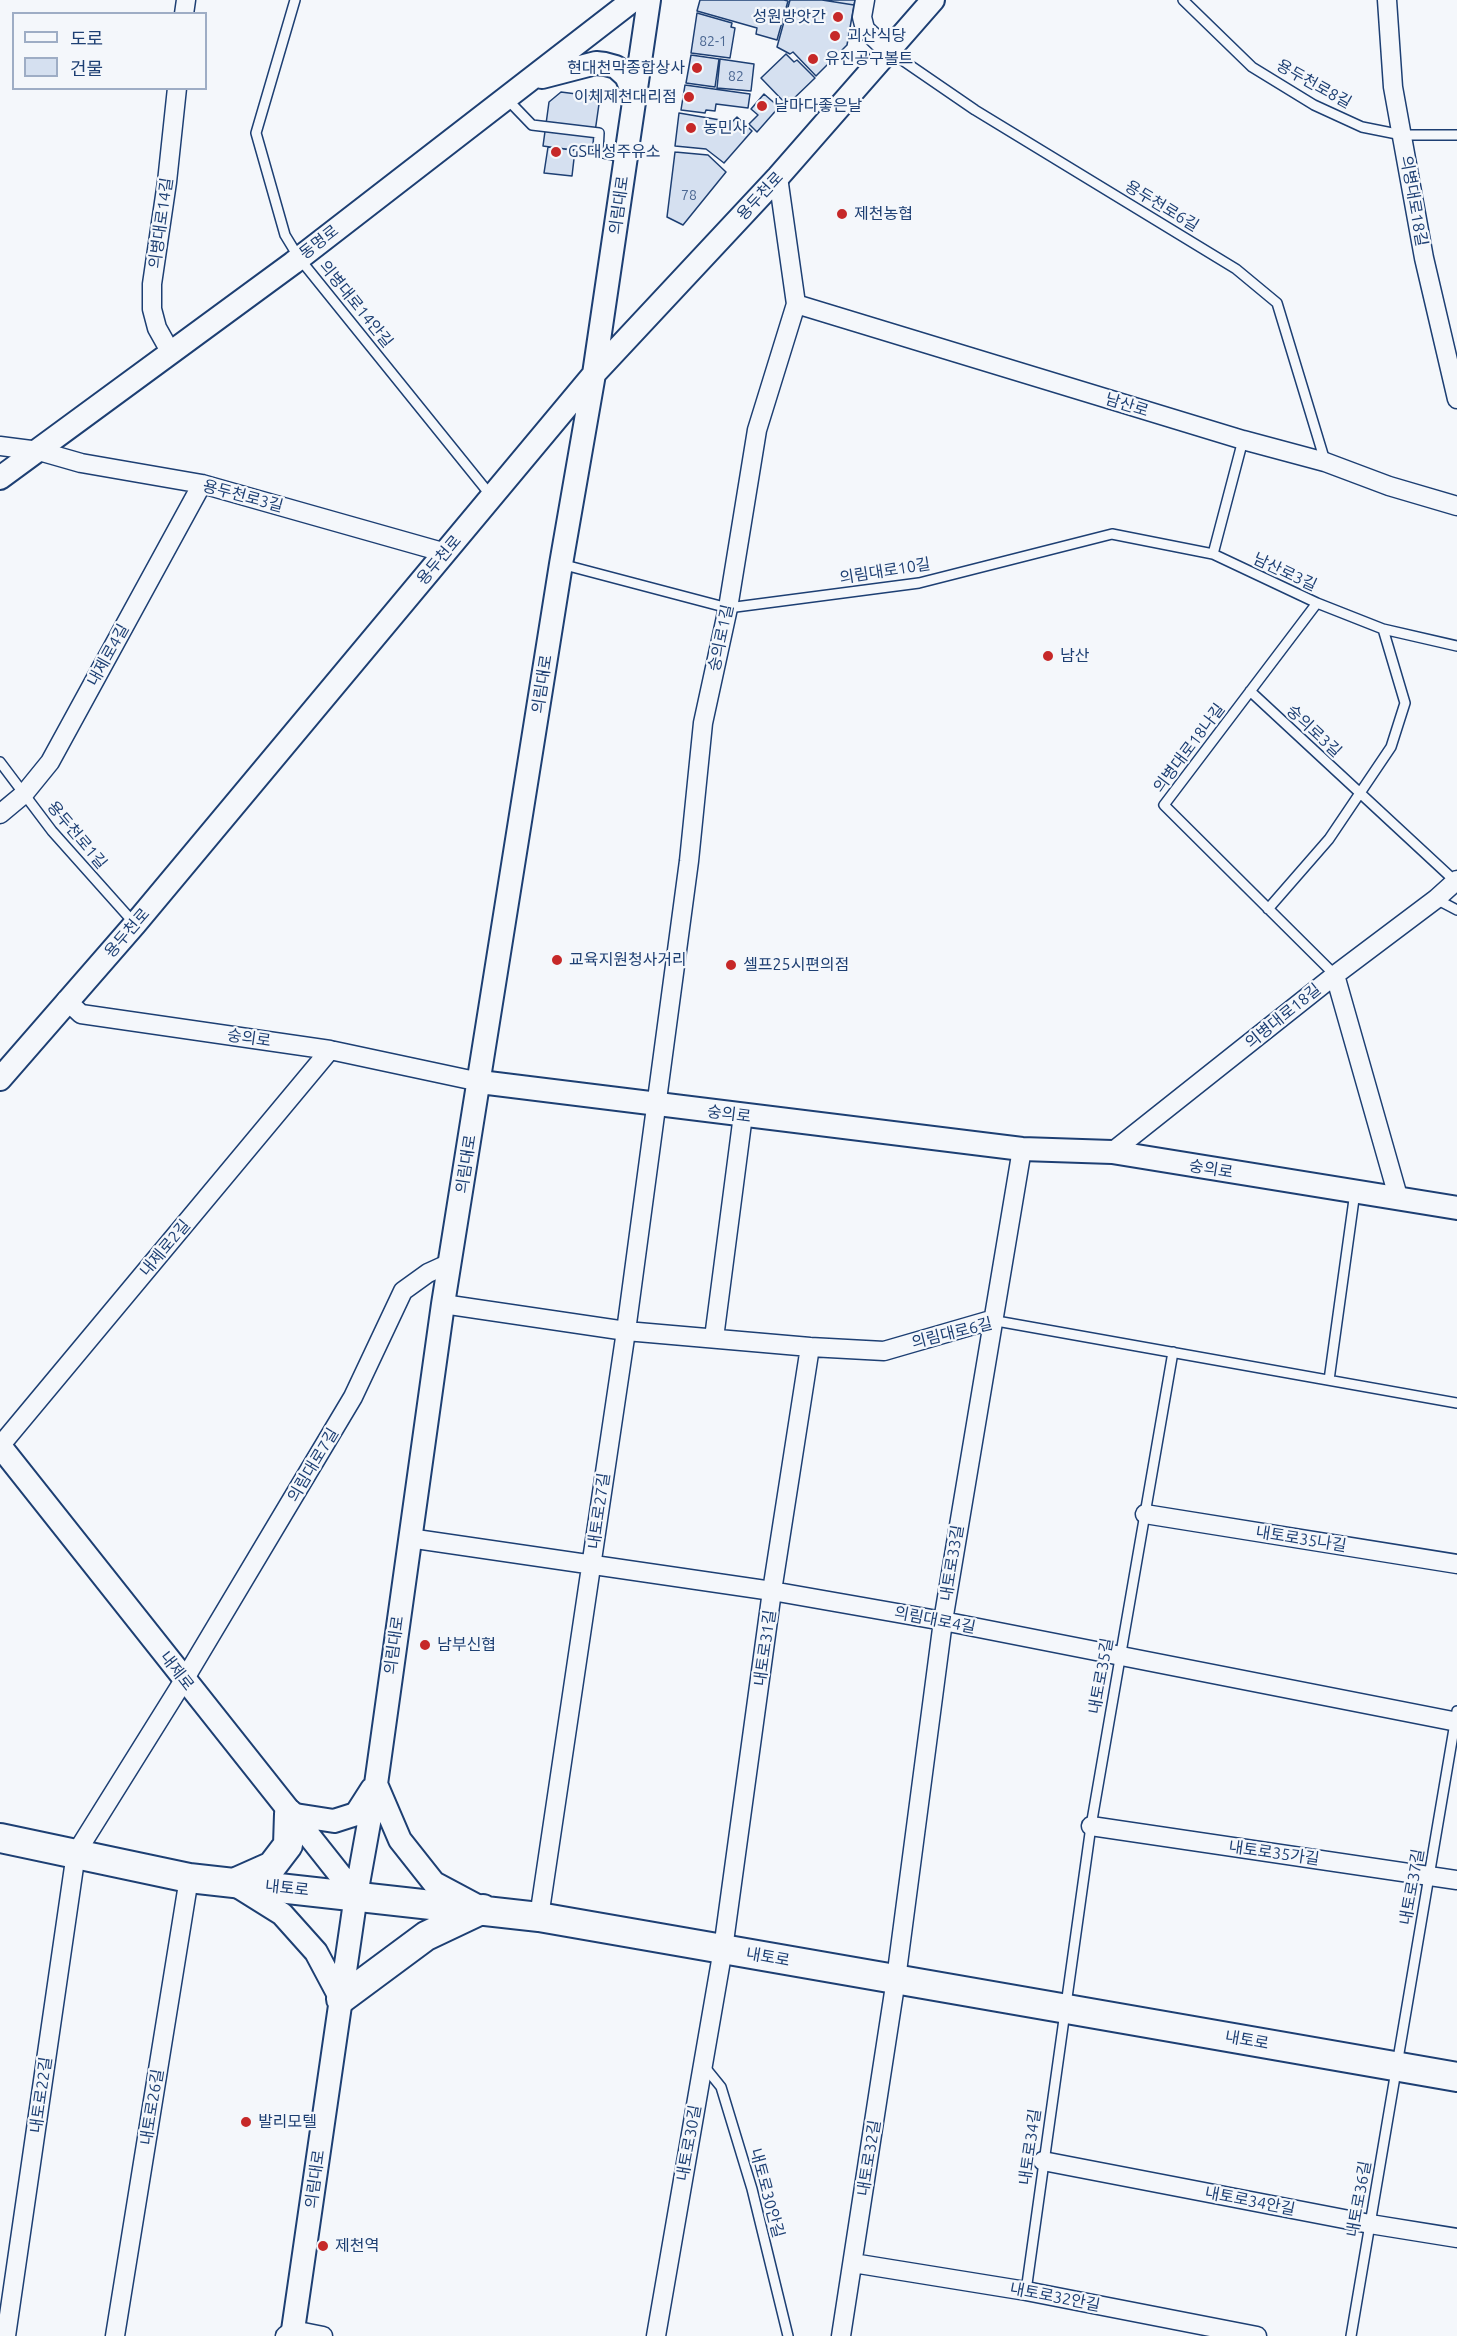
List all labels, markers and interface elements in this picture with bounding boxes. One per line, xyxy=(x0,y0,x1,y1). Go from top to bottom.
place label: 성원방앗간 xyxy=(752,7,826,27)
marker: 성원방앗간 xyxy=(831,10,845,24)
legend xyxy=(12,12,207,90)
place label: 괴산식당 xyxy=(847,26,906,46)
text: 도로 xyxy=(70,28,103,48)
marker: 괴산식당 xyxy=(828,29,842,43)
house number: 82-1 xyxy=(699,33,727,49)
place label: 유진공구볼트 xyxy=(825,49,913,69)
marker: 유진공구볼트 xyxy=(806,52,820,66)
street label: 용두천로8길 xyxy=(1273,56,1355,112)
text: 건물 xyxy=(70,58,103,78)
place label: 현대천막종합상사 xyxy=(567,58,685,78)
marker: 현대천막종합상사 xyxy=(690,61,704,75)
house number: 82 xyxy=(728,68,744,84)
place label: 이체제천대리점 xyxy=(574,87,677,107)
marker: 이체제천대리점 xyxy=(682,90,696,104)
place label: 날마다좋은날 xyxy=(774,96,862,116)
marker: 날마다좋은날 xyxy=(755,99,769,113)
place label: 농민사 xyxy=(703,118,747,138)
marker: 농민사 xyxy=(684,121,698,135)
place label: GS대성주유소 xyxy=(568,142,661,162)
marker: GS대성주유소 xyxy=(549,145,563,159)
street label: 의병대로18길 xyxy=(1397,154,1431,248)
street label: 용두천로 xyxy=(733,168,787,224)
street label: 의림대로 xyxy=(605,175,633,235)
street label: 의병대로14길 xyxy=(145,176,177,270)
street label: 용두천로6길 xyxy=(1122,176,1202,236)
house number: 78 xyxy=(681,187,697,203)
place label: 제천농협 xyxy=(854,204,913,224)
marker: 제천농협 xyxy=(835,207,849,221)
street label: 동명로 xyxy=(296,221,342,263)
street label: 의병대로14안길 xyxy=(315,257,397,351)
street label: 남산로 xyxy=(1103,389,1151,421)
street label: 용두천로3길 xyxy=(201,476,285,516)
street label: 용두천로 xyxy=(413,531,465,589)
street label: 남산로3길 xyxy=(1250,549,1320,595)
street label: 의림대로10길 xyxy=(838,554,932,588)
street label: 숭의로1길 xyxy=(705,603,737,673)
street label: 내제로4길 xyxy=(83,621,133,689)
place label: 남산 xyxy=(1060,646,1089,666)
marker: 남산 xyxy=(1041,649,1055,663)
street label: 의림대로 xyxy=(528,653,556,715)
street label: 의병대로18나길 xyxy=(1149,700,1229,796)
street label: 숭의로3길 xyxy=(1283,701,1345,761)
street label: 용두천로1길 xyxy=(43,797,111,873)
street label: 용두천로 xyxy=(100,904,154,962)
place label: 교육지원청사거리 xyxy=(569,950,687,970)
marker: 교육지원청사거리 xyxy=(550,953,564,967)
place label: 셀프25시편의점 xyxy=(743,955,849,975)
marker: 셀프25시편의점 xyxy=(724,958,738,972)
street label: 의병대로18길 xyxy=(1241,980,1325,1052)
street label: 숭의로 xyxy=(226,1025,272,1051)
street label: 숭의로 xyxy=(706,1102,752,1126)
street label: 의림대로 xyxy=(452,1133,480,1195)
street label: 숭의로 xyxy=(1188,1156,1234,1182)
street label: 내제로2길 xyxy=(136,1216,194,1280)
street label: 의림대로6길 xyxy=(910,1314,994,1352)
street label: 의림대로7길 xyxy=(283,1425,343,1505)
street label: 내토로27길 xyxy=(584,1472,614,1550)
street label: 내토로35나길 xyxy=(1254,1522,1348,1556)
street label: 내토로33길 xyxy=(937,1524,967,1602)
street label: 의림대로4길 xyxy=(893,1603,977,1637)
street label: 내토로31길 xyxy=(750,1609,780,1687)
street label: 의림대로 xyxy=(380,1615,408,1675)
place label: 남부신협 xyxy=(437,1635,496,1655)
street label: 내토로35길 xyxy=(1085,1636,1117,1716)
marker: 남부신협 xyxy=(418,1638,432,1652)
street label: 내제로 xyxy=(156,1648,198,1694)
street label: 내토로35가길 xyxy=(1227,1837,1321,1869)
street label: 내토로37길 xyxy=(1396,1847,1428,1927)
street label: 내토로 xyxy=(264,1876,310,1900)
street label: 내토로 xyxy=(745,1944,791,1970)
street label: 내토로 xyxy=(1224,2027,1270,2053)
street label: 내토로22길 xyxy=(26,2056,56,2134)
street label: 내토로26길 xyxy=(137,2068,167,2146)
street label: 내토로30길 xyxy=(673,2103,705,2183)
street label: 내토로34길 xyxy=(1015,2108,1045,2186)
place label: 발리모텔 xyxy=(258,2112,317,2132)
marker: 발리모텔 xyxy=(239,2115,253,2129)
street label: 내토로32길 xyxy=(854,2119,884,2197)
street label: 내토로30안길 xyxy=(746,2146,788,2240)
street label: 의림대로 xyxy=(301,2149,329,2209)
street label: 내토로36길 xyxy=(1343,2159,1375,2239)
street label: 내토로34안길 xyxy=(1203,2183,1297,2219)
place label: 제천역 xyxy=(335,2236,379,2256)
marker: 제천역 xyxy=(316,2239,330,2253)
street label: 내토로32안길 xyxy=(1008,2279,1102,2315)

